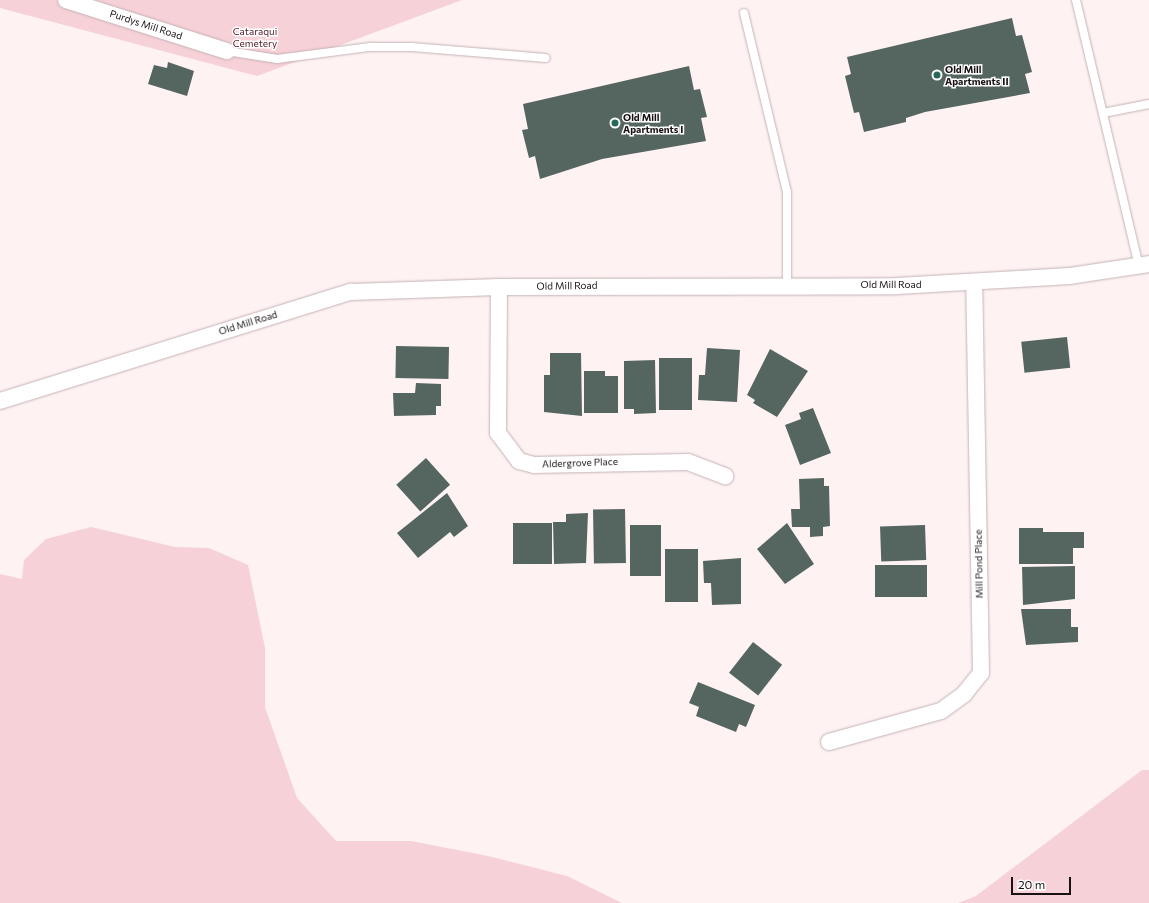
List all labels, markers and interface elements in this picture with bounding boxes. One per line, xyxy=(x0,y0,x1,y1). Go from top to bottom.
street label: Purdys Mill Road xyxy=(108,8,184,42)
park label: Cataraqui Cemetery xyxy=(233,25,277,48)
place label: Old Mill Apartments II xyxy=(945,63,1009,86)
marker: Old Mill Apartments II xyxy=(932,70,942,80)
place label: Old Mill Apartments I xyxy=(623,111,683,134)
marker: Old Mill Apartments I xyxy=(610,118,620,128)
street label: Old Mill Road xyxy=(536,279,598,293)
street label: Old Mill Road xyxy=(861,279,921,291)
street label: Old Mill Road xyxy=(217,308,279,338)
street label: Aldergrove Place xyxy=(542,456,618,470)
street label: Mill Pond Place xyxy=(972,529,986,599)
scale bar xyxy=(1013,869,1073,895)
text: 20 m xyxy=(1018,877,1045,891)

